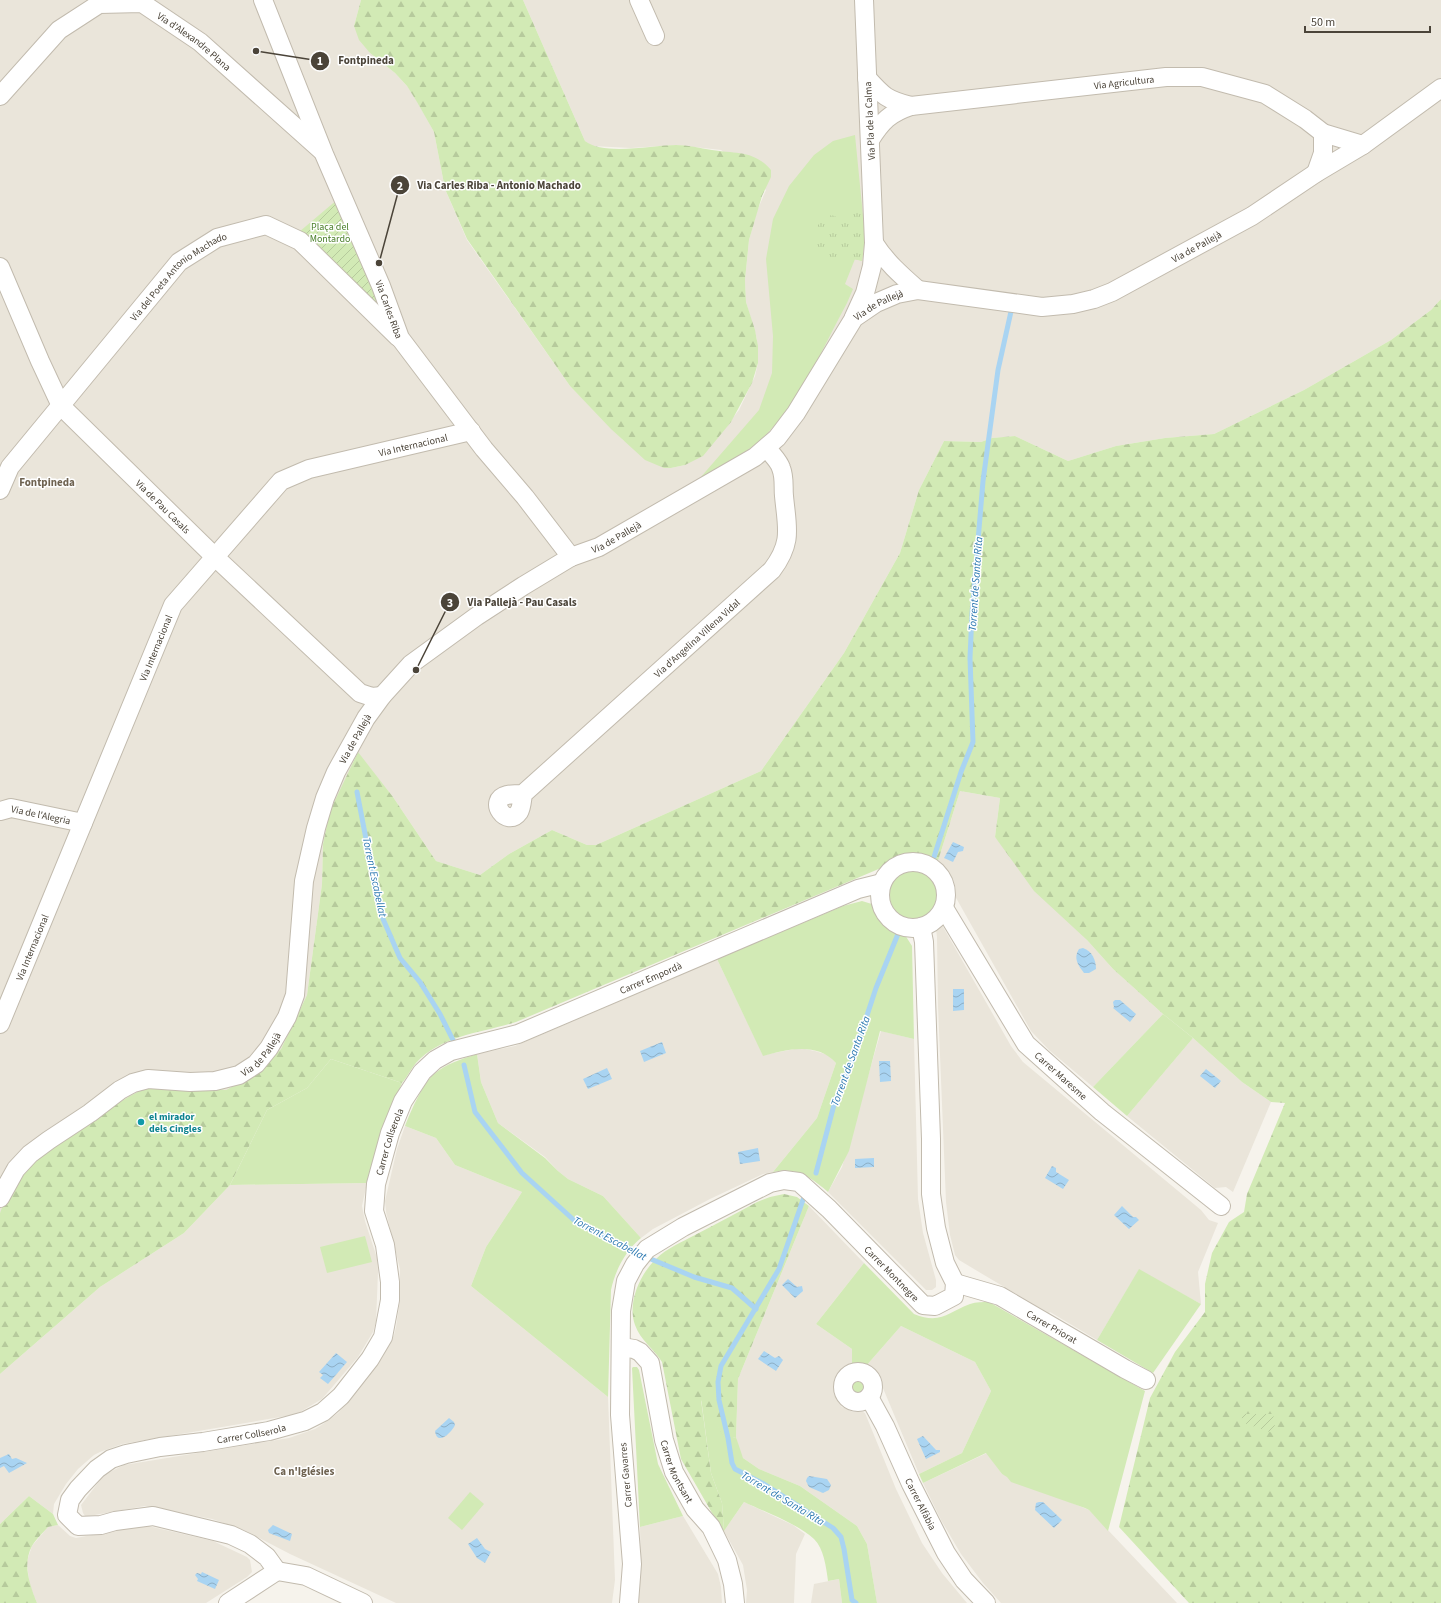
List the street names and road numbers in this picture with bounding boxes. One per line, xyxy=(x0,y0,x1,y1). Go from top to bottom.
street label: Via d'Alexandre Plana xyxy=(154,9,234,74)
street label: Via Agricultura xyxy=(1093,72,1155,93)
street label: Via Pla de la Calma xyxy=(861,81,879,161)
street label: Via de Pallejà xyxy=(1169,228,1224,266)
street label: Via del Poeta Antonio Machado xyxy=(127,230,229,324)
street label: Via Carles Riba xyxy=(371,278,406,341)
street label: Via de Pallejà xyxy=(851,287,904,324)
street label: Via Internacional xyxy=(377,431,450,460)
street label: Via de Pau Casals xyxy=(132,477,193,537)
street label: Via de Pallejà xyxy=(590,518,644,557)
street label: Via d'Angelina Villena Vidal xyxy=(651,596,744,681)
street label: Via Internacional xyxy=(136,612,176,683)
street label: Via de Pallejà xyxy=(336,711,375,766)
street label: Via de l'Alegria xyxy=(10,802,72,828)
street label: Via Internacional xyxy=(13,912,53,983)
street label: Carrer Empordà xyxy=(617,959,684,998)
street label: Via de Pallejà xyxy=(238,1030,285,1080)
street label: Carrer Maresme xyxy=(1031,1049,1090,1104)
street label: Carrer Collserola xyxy=(373,1106,407,1177)
street label: Carrer Montnegre xyxy=(861,1243,922,1305)
street label: Carrer Priorat xyxy=(1023,1307,1080,1348)
street label: Carrer Collserola xyxy=(216,1421,288,1448)
street label: Carrer Montsant xyxy=(656,1438,696,1506)
street label: Carrer Gavarres xyxy=(616,1442,636,1508)
street label: Carrer Alfàbia xyxy=(901,1476,939,1533)

